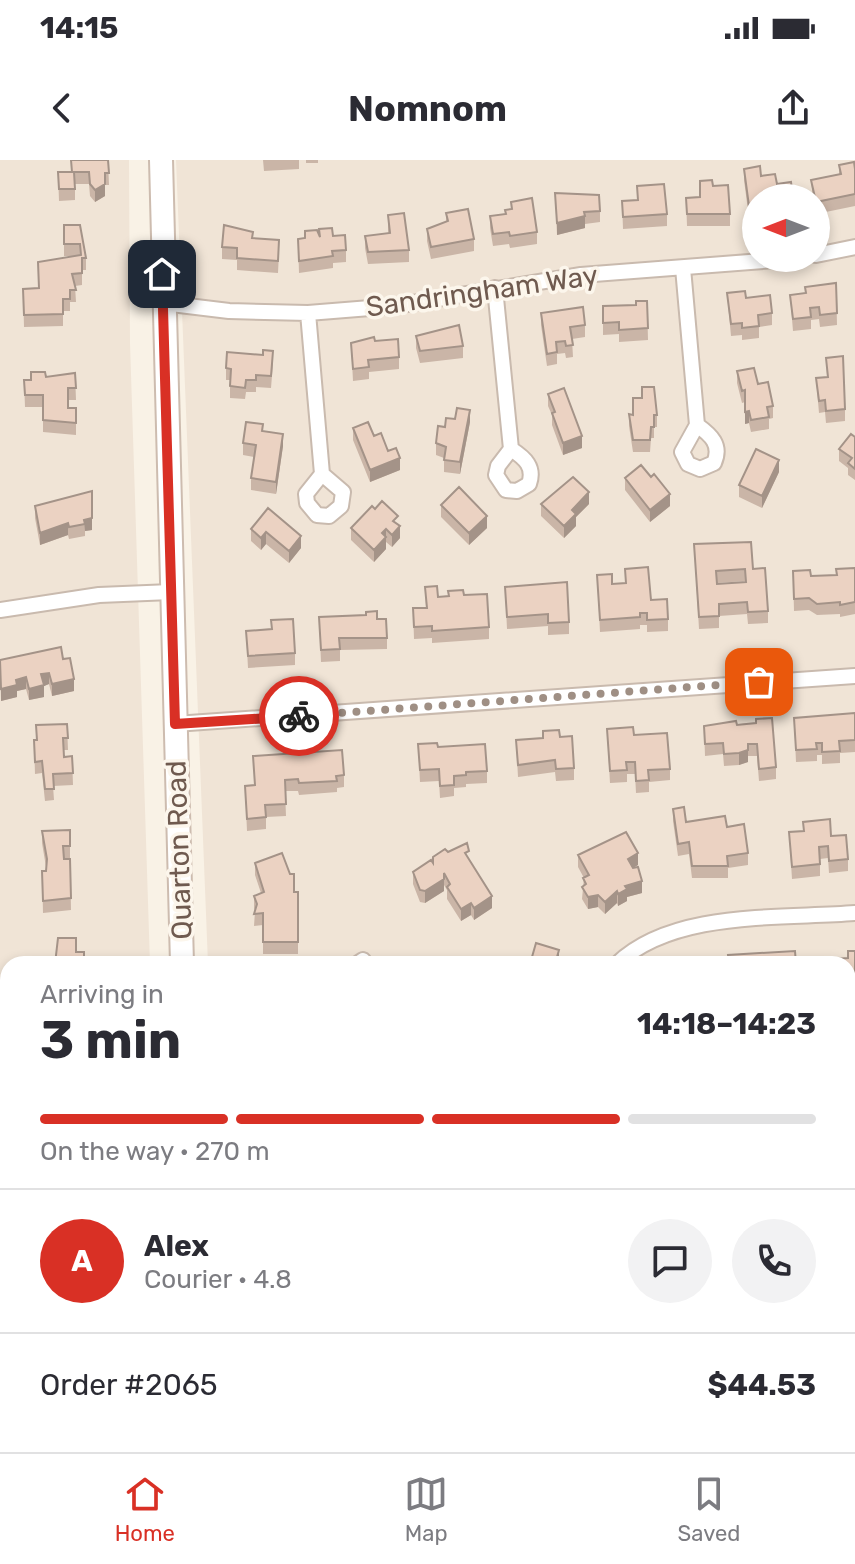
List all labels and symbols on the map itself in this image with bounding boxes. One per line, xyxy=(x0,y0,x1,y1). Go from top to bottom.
north arrow xyxy=(742,184,830,272)
pin xyxy=(128,240,196,308)
street label: Sandringham Way xyxy=(364,258,600,324)
pin xyxy=(725,648,793,716)
courier xyxy=(259,676,339,756)
street label: Quarton Road xyxy=(159,760,199,940)

